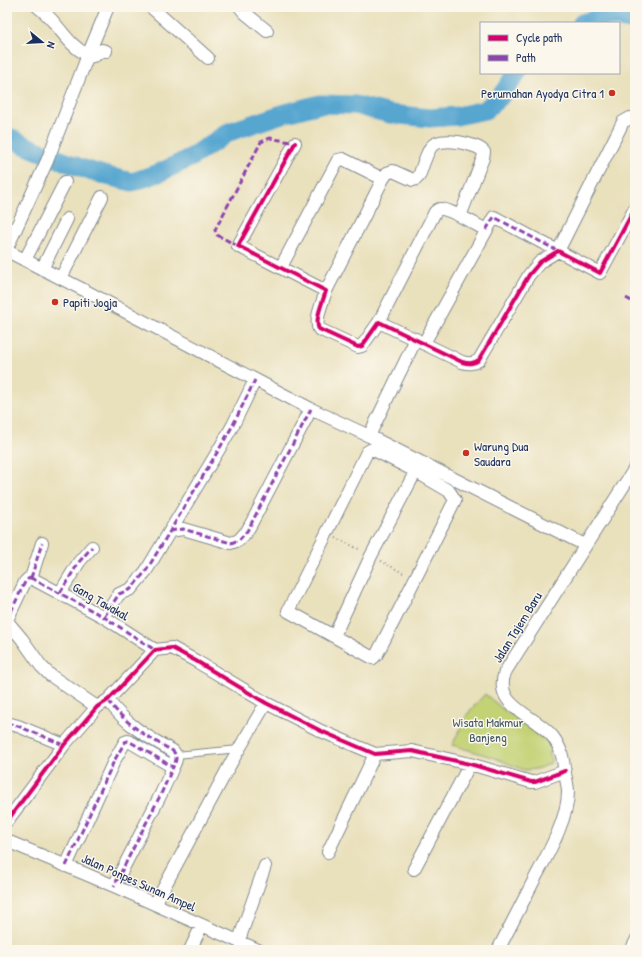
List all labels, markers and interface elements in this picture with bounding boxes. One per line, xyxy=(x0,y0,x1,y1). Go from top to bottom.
north arrow xyxy=(22,22,62,62)
legend xyxy=(480,22,620,74)
text: Cycle path xyxy=(516,29,562,46)
text: N xyxy=(44,40,59,50)
text: Path xyxy=(516,49,536,66)
place label: Perumahan Ayodya Citra 1 xyxy=(481,84,604,102)
marker: Perumahan Ayodya Citra 1 xyxy=(607,88,617,98)
place label: Papiti Jogja xyxy=(63,293,117,311)
marker: Papiti Jogja xyxy=(50,297,60,307)
place label: Warung Dua Saudara xyxy=(474,437,528,470)
marker: Warung Dua Saudara xyxy=(461,448,471,458)
street label: Gang Tawakal xyxy=(70,578,133,625)
street label: Jalan Tajem Baru xyxy=(488,588,546,666)
park label: Wisata Makmur Banjeng xyxy=(453,713,523,746)
street label: Jalan Ponpes Sunan Ampel xyxy=(79,849,200,916)

